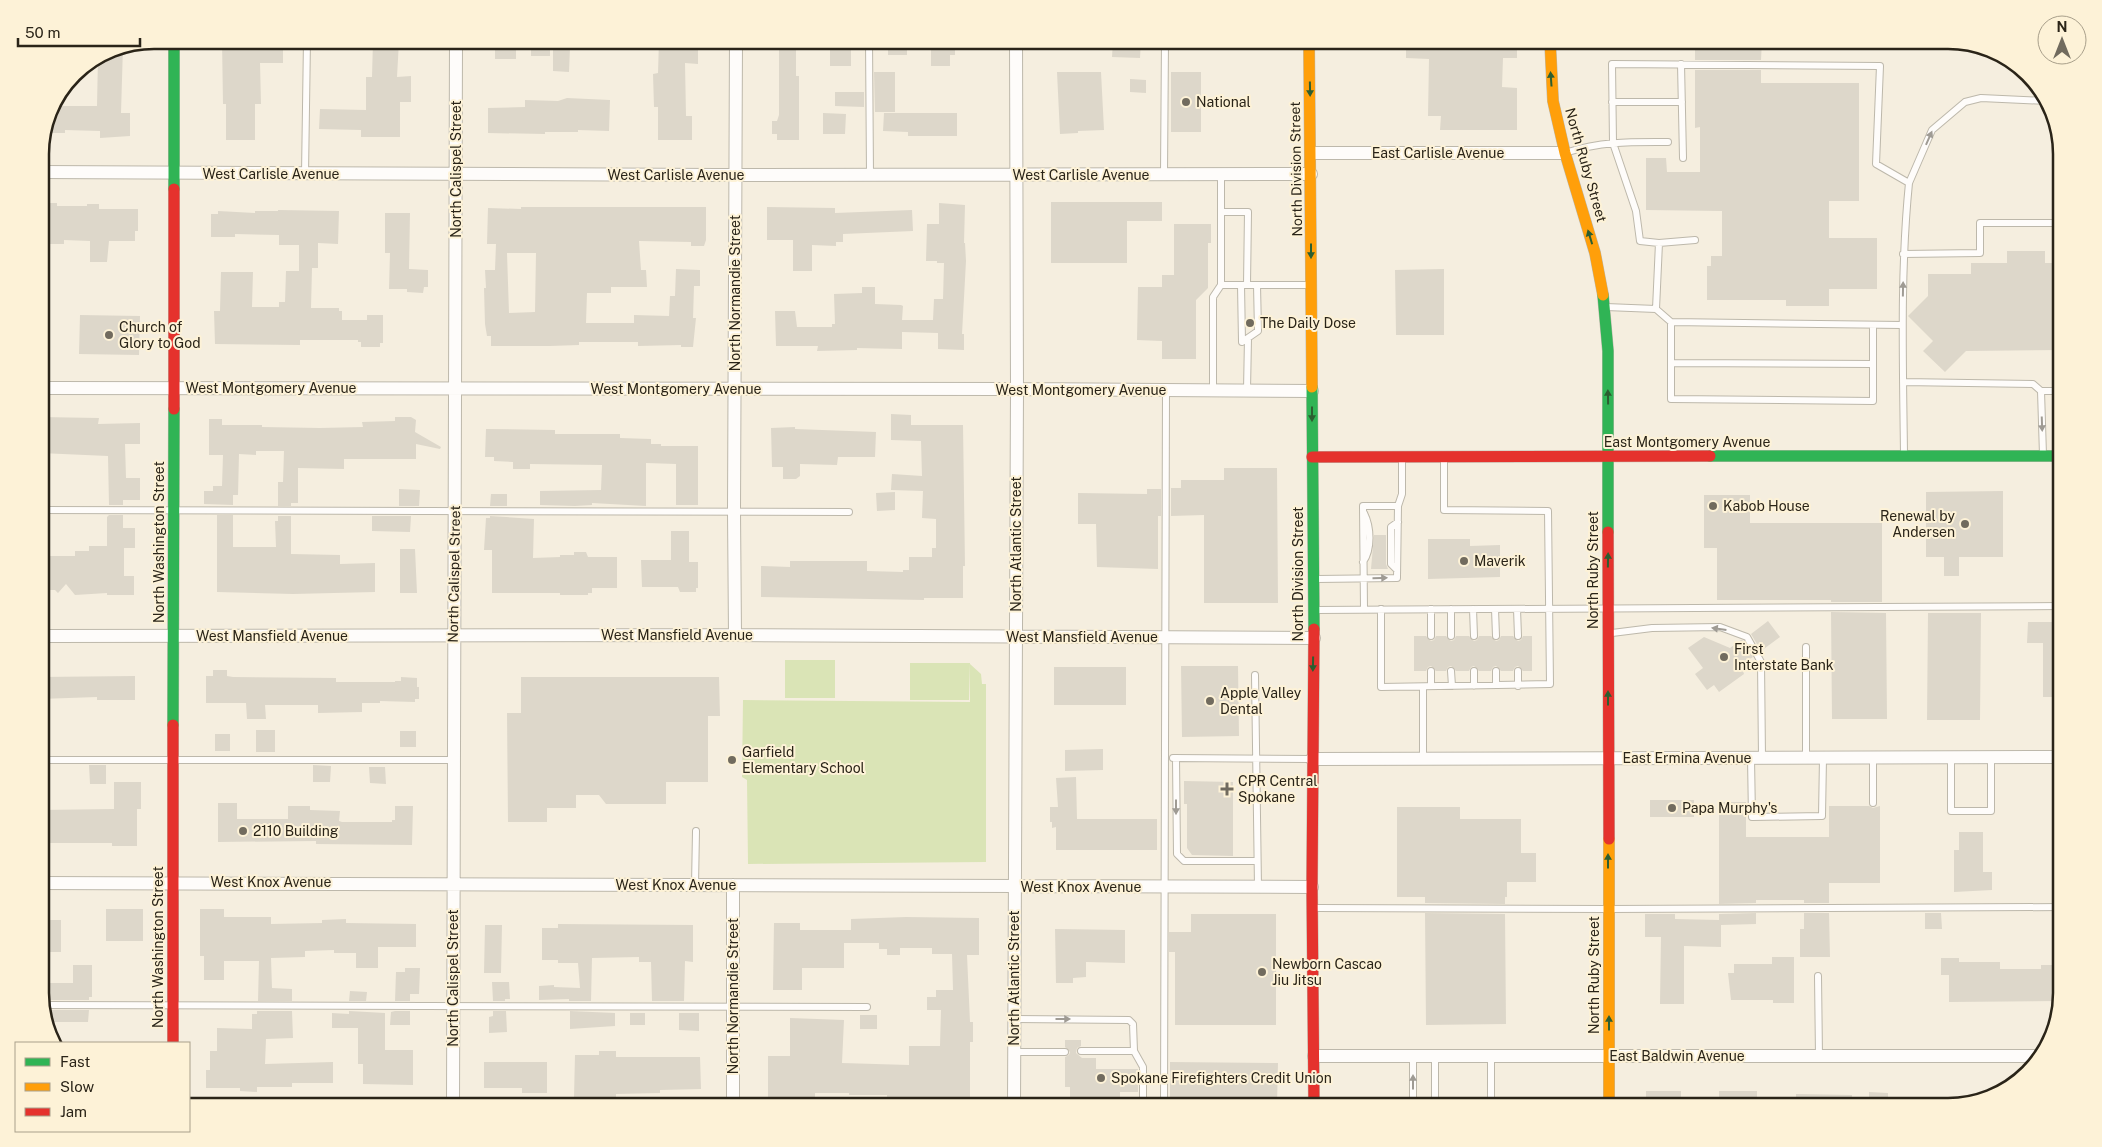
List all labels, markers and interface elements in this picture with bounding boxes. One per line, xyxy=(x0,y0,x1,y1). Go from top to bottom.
scale bar xyxy=(18,15,140,47)
north arrow xyxy=(2037,15,2087,65)
text: N xyxy=(2057,19,2067,35)
text: 50 m xyxy=(25,24,60,41)
one-way arrow xyxy=(1547,71,1555,87)
one-way arrow xyxy=(1306,81,1314,97)
place label: National xyxy=(1196,94,1251,110)
marker: National xyxy=(1180,96,1192,108)
street label: North Calispel Street xyxy=(448,100,464,238)
street label: North Division Street xyxy=(1287,101,1305,237)
street label: North Ruby Street xyxy=(1562,106,1610,224)
one-way arrow xyxy=(1925,131,1933,145)
street label: East Carlisle Avenue xyxy=(1372,145,1504,161)
street label: West Carlisle Avenue xyxy=(202,166,340,182)
street label: West Carlisle Avenue xyxy=(607,167,745,183)
street label: West Carlisle Avenue xyxy=(1012,167,1150,183)
street label: North Normandie Street xyxy=(727,215,743,371)
one-way arrow xyxy=(1586,229,1594,244)
one-way arrow xyxy=(1307,243,1315,259)
one-way arrow xyxy=(1899,281,1907,297)
place label: The Daily Dose xyxy=(1260,315,1356,331)
marker: The Daily Dose xyxy=(1244,317,1256,329)
place label: Church of Glory to God xyxy=(119,319,201,351)
marker: Church of Glory to God xyxy=(103,329,115,341)
street label: West Montgomery Avenue xyxy=(185,380,357,396)
street label: West Montgomery Avenue xyxy=(590,381,762,397)
street label: West Montgomery Avenue xyxy=(995,382,1167,398)
one-way arrow xyxy=(1604,389,1612,405)
one-way arrow xyxy=(1308,406,1316,422)
one-way arrow xyxy=(2039,416,2047,432)
street label: East Montgomery Avenue xyxy=(1604,434,1770,450)
street label: North Washington Street xyxy=(151,461,167,623)
street label: North Atlantic Street xyxy=(1008,476,1024,612)
place label: Kabob House xyxy=(1723,498,1810,514)
marker: Kabob House xyxy=(1707,500,1719,512)
street label: North Calispel Street xyxy=(445,505,463,643)
street label: North Division Street xyxy=(1290,506,1306,642)
place label: Renewal by Andersen xyxy=(1880,508,1956,540)
street label: North Ruby Street xyxy=(1585,511,1601,629)
marker: Renewal by Andersen xyxy=(1959,518,1971,530)
one-way arrow xyxy=(1604,552,1612,568)
place label: Maverik xyxy=(1474,553,1526,569)
marker: Maverik xyxy=(1458,555,1470,567)
one-way arrow xyxy=(1372,574,1388,582)
one-way arrow xyxy=(1710,625,1726,633)
street label: West Mansfield Avenue xyxy=(601,627,753,643)
street label: West Mansfield Avenue xyxy=(196,628,348,644)
street label: West Mansfield Avenue xyxy=(1006,629,1158,645)
place label: First Interstate Bank xyxy=(1734,641,1834,673)
marker: First Interstate Bank xyxy=(1718,651,1730,663)
one-way arrow xyxy=(1309,656,1317,672)
place label: Apple Valley Dental xyxy=(1220,685,1302,717)
one-way arrow xyxy=(1604,690,1612,706)
marker: Apple Valley Dental xyxy=(1204,695,1216,707)
place label: Garfield Elementary School xyxy=(742,744,865,776)
street label: East Ermina Avenue xyxy=(1623,750,1752,766)
marker: Garfield Elementary School xyxy=(726,754,738,766)
place label: CPR Central Spokane xyxy=(1238,773,1317,805)
marker: CPR Central Spokane xyxy=(1220,782,1234,796)
one-way arrow xyxy=(1172,799,1180,815)
place label: Papa Murphy's xyxy=(1682,800,1777,816)
marker: Papa Murphy's xyxy=(1666,802,1678,814)
place label: 2110 Building xyxy=(253,823,339,839)
marker: 2110 Building xyxy=(237,825,249,837)
one-way arrow xyxy=(1604,853,1612,869)
street label: North Washington Street xyxy=(150,866,166,1028)
street label: West Knox Avenue xyxy=(211,874,331,890)
street label: West Knox Avenue xyxy=(616,877,736,893)
street label: West Knox Avenue xyxy=(1021,879,1141,895)
street label: North Calispel Street xyxy=(445,909,461,1047)
street label: North Atlantic Street xyxy=(1006,910,1022,1046)
street label: North Ruby Street xyxy=(1586,916,1602,1034)
street label: North Normandie Street xyxy=(725,918,741,1074)
place label: Newborn Cascao Jiu Jitsu xyxy=(1272,956,1382,988)
marker: Newborn Cascao Jiu Jitsu xyxy=(1256,966,1268,978)
one-way arrow xyxy=(1055,1015,1071,1023)
one-way arrow xyxy=(1605,1015,1613,1031)
legend xyxy=(15,1042,190,1132)
street label: East Baldwin Avenue xyxy=(1609,1048,1745,1064)
text: Fast xyxy=(60,1053,90,1070)
place label: Spokane Firefighters Credit Union xyxy=(1111,1070,1332,1086)
marker: Spokane Firefighters Credit Union xyxy=(1095,1072,1107,1084)
one-way arrow xyxy=(1409,1073,1417,1089)
text: Slow xyxy=(60,1078,95,1095)
text: Jam xyxy=(60,1103,87,1120)

